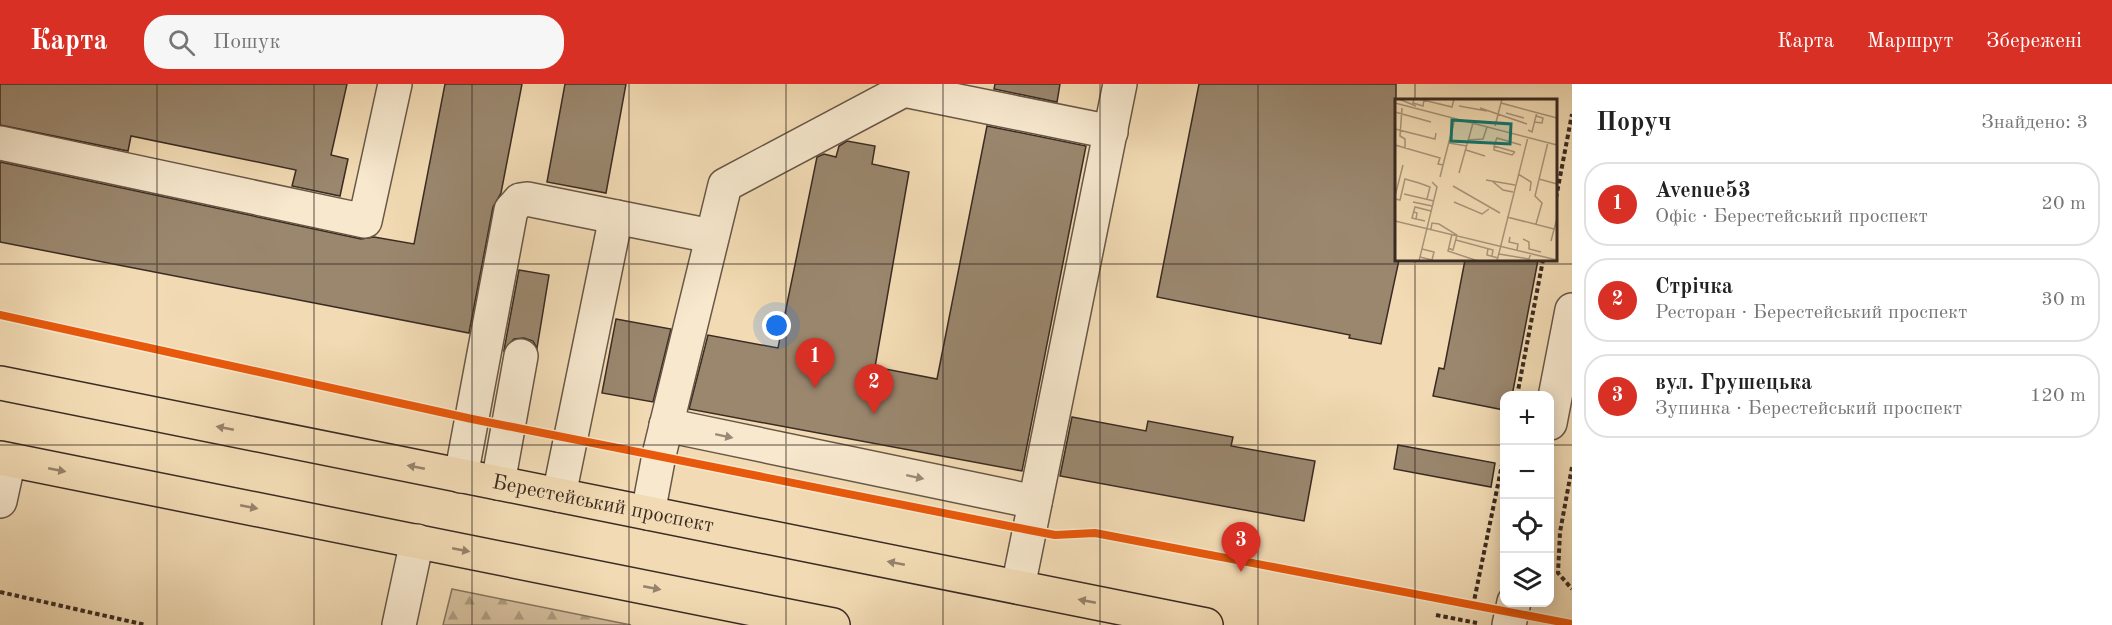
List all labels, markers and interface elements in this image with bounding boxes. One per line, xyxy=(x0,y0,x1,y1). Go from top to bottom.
search box xyxy=(144,15,564,69)
icon: search xyxy=(165,26,198,59)
text: Карта xyxy=(30,28,108,56)
text: Пошук xyxy=(213,31,281,53)
text: Карта xyxy=(1777,31,1834,52)
text: Маршрут xyxy=(1867,31,1953,52)
text: Збережені xyxy=(1986,31,2082,52)
inset map xyxy=(1395,99,1557,261)
text: Поруч xyxy=(1596,110,1672,136)
text: Знайдено: 3 xyxy=(1981,113,2088,133)
text: Avenue53 xyxy=(1655,180,1751,202)
text: 1 xyxy=(1612,194,1623,214)
text: 20 m xyxy=(2041,194,2086,214)
text: Офіс · Берестейський проспект xyxy=(1655,207,1928,227)
text: Стрічка xyxy=(1655,276,1733,298)
text: 2 xyxy=(1612,290,1623,310)
text: 30 m xyxy=(2041,290,2086,310)
text: Ресторан · Берестейський проспект xyxy=(1655,303,1968,323)
your location xyxy=(762,311,791,340)
pin: 1 xyxy=(796,338,834,388)
pin: 2 xyxy=(854,364,894,414)
text: вул. Грушецька xyxy=(1655,372,1812,394)
text: 3 xyxy=(1612,386,1623,406)
text: 120 m xyxy=(2030,386,2086,406)
map controls xyxy=(1500,391,1554,607)
button: + xyxy=(1500,391,1554,445)
text: Зупинка · Берестейський проспект xyxy=(1655,399,1962,419)
one-way arrow xyxy=(216,423,234,433)
one-way arrow xyxy=(715,432,734,441)
button: − xyxy=(1500,445,1554,499)
one-way arrow xyxy=(406,462,425,471)
one-way arrow xyxy=(48,466,67,475)
street label: Берестейський проспект xyxy=(490,471,716,537)
one-way arrow xyxy=(905,472,924,482)
button: locate xyxy=(1500,499,1554,553)
one-way arrow xyxy=(239,503,258,512)
pin: 3 xyxy=(1222,522,1260,572)
one-way arrow xyxy=(451,545,470,555)
button: layers xyxy=(1500,553,1554,607)
one-way arrow xyxy=(886,558,905,567)
one-way arrow xyxy=(642,584,661,593)
one-way arrow xyxy=(1077,596,1096,605)

